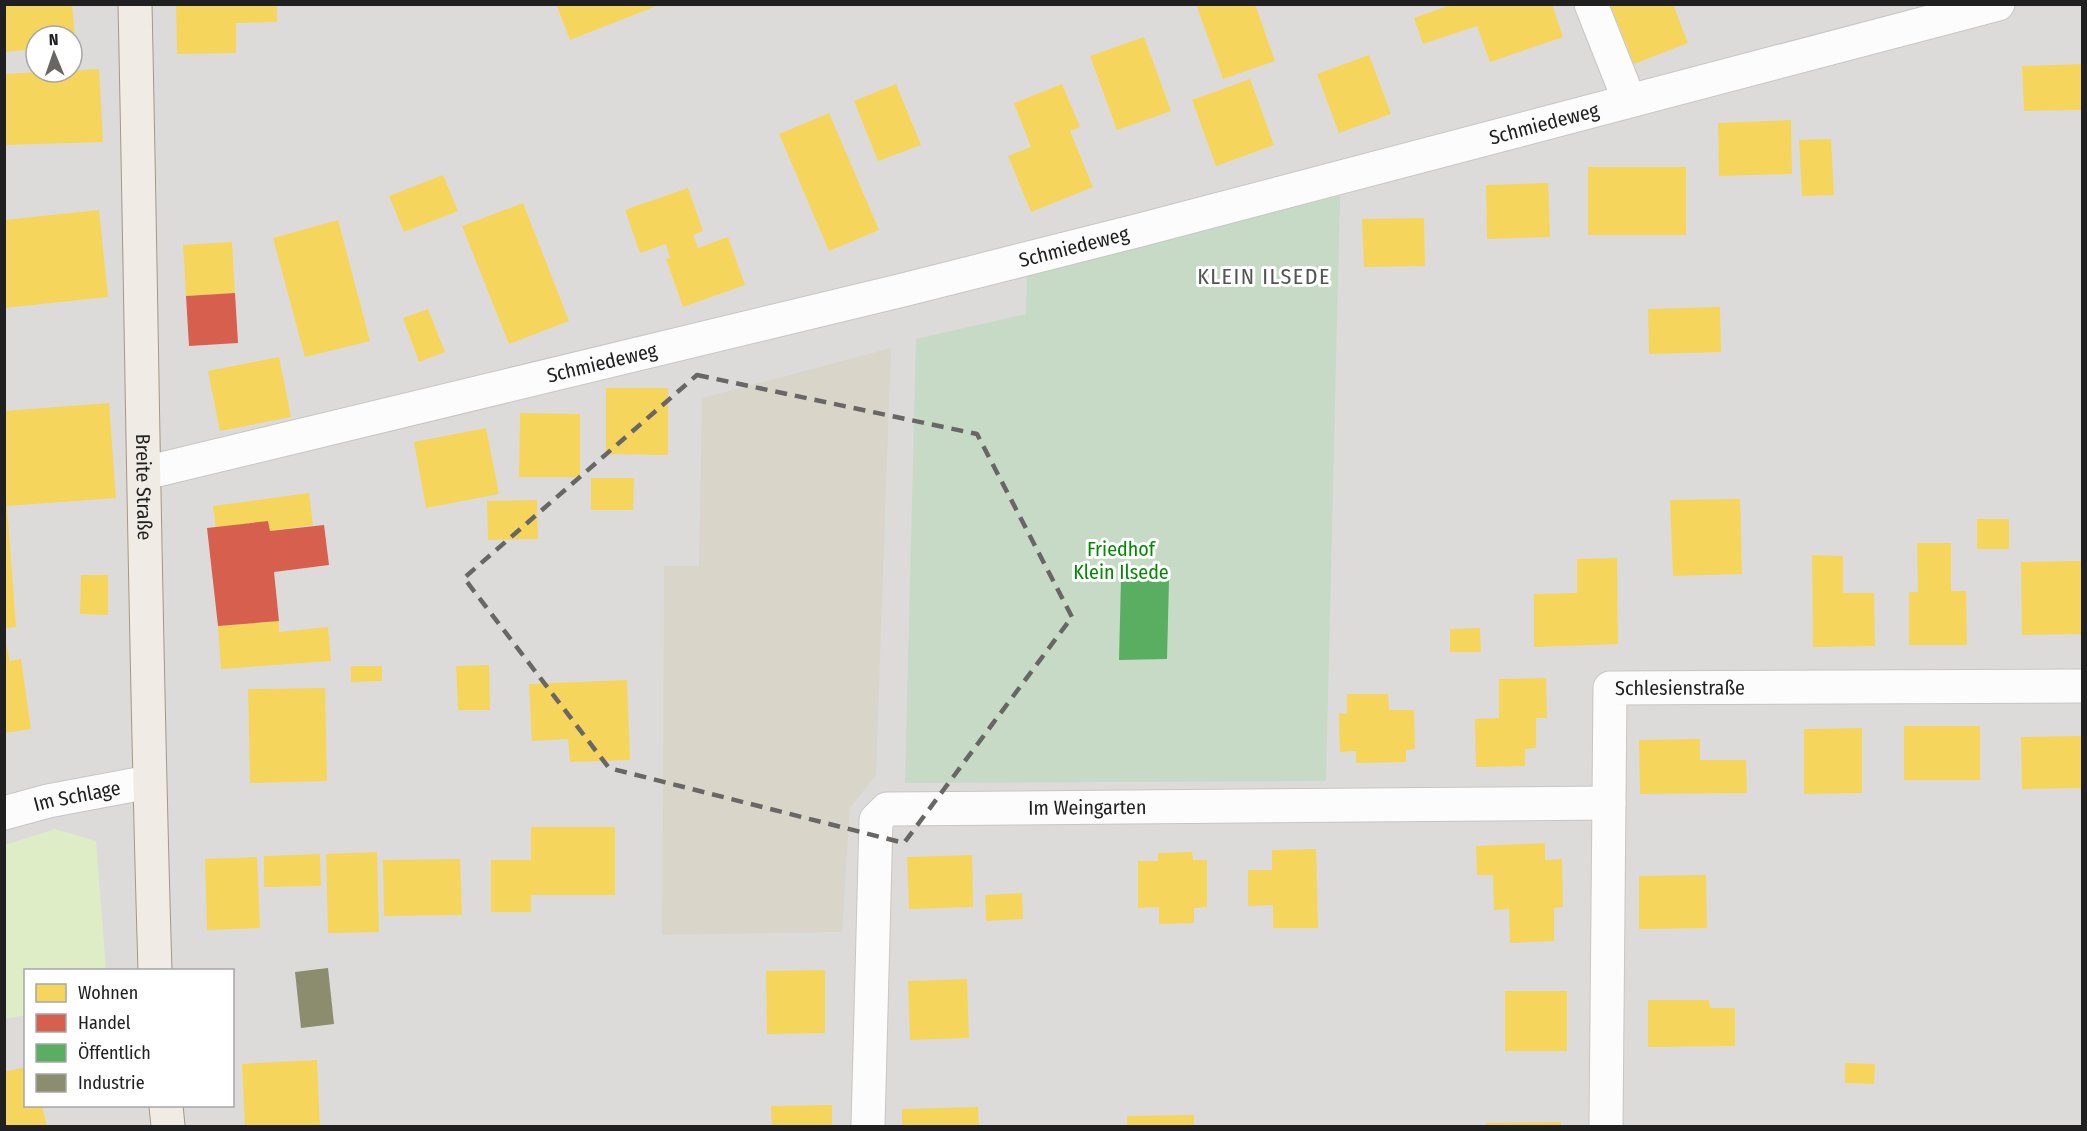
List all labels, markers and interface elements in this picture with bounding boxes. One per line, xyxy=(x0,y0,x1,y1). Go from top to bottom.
north arrow xyxy=(24,24,84,84)
text: N xyxy=(48,30,59,49)
street label: Schmiedeweg xyxy=(1487,98,1602,150)
street label: Schmiedeweg xyxy=(1016,221,1132,272)
district label: KLEIN ILSEDE xyxy=(1197,263,1331,290)
street label: Schmiedeweg xyxy=(544,338,660,388)
street label: Breite Straße xyxy=(131,434,157,540)
park label: Friedhof Klein Ilsede xyxy=(1073,537,1169,584)
street label: Schlesienstraße xyxy=(1615,675,1745,700)
street label: Im Schlage xyxy=(31,776,122,816)
street label: Im Weingarten xyxy=(1028,795,1146,820)
legend xyxy=(24,969,234,1107)
text: Wohnen xyxy=(78,982,138,1004)
text: Handel xyxy=(78,1012,131,1034)
text: Öffentlich xyxy=(78,1042,151,1064)
text: Industrie xyxy=(78,1072,145,1094)

